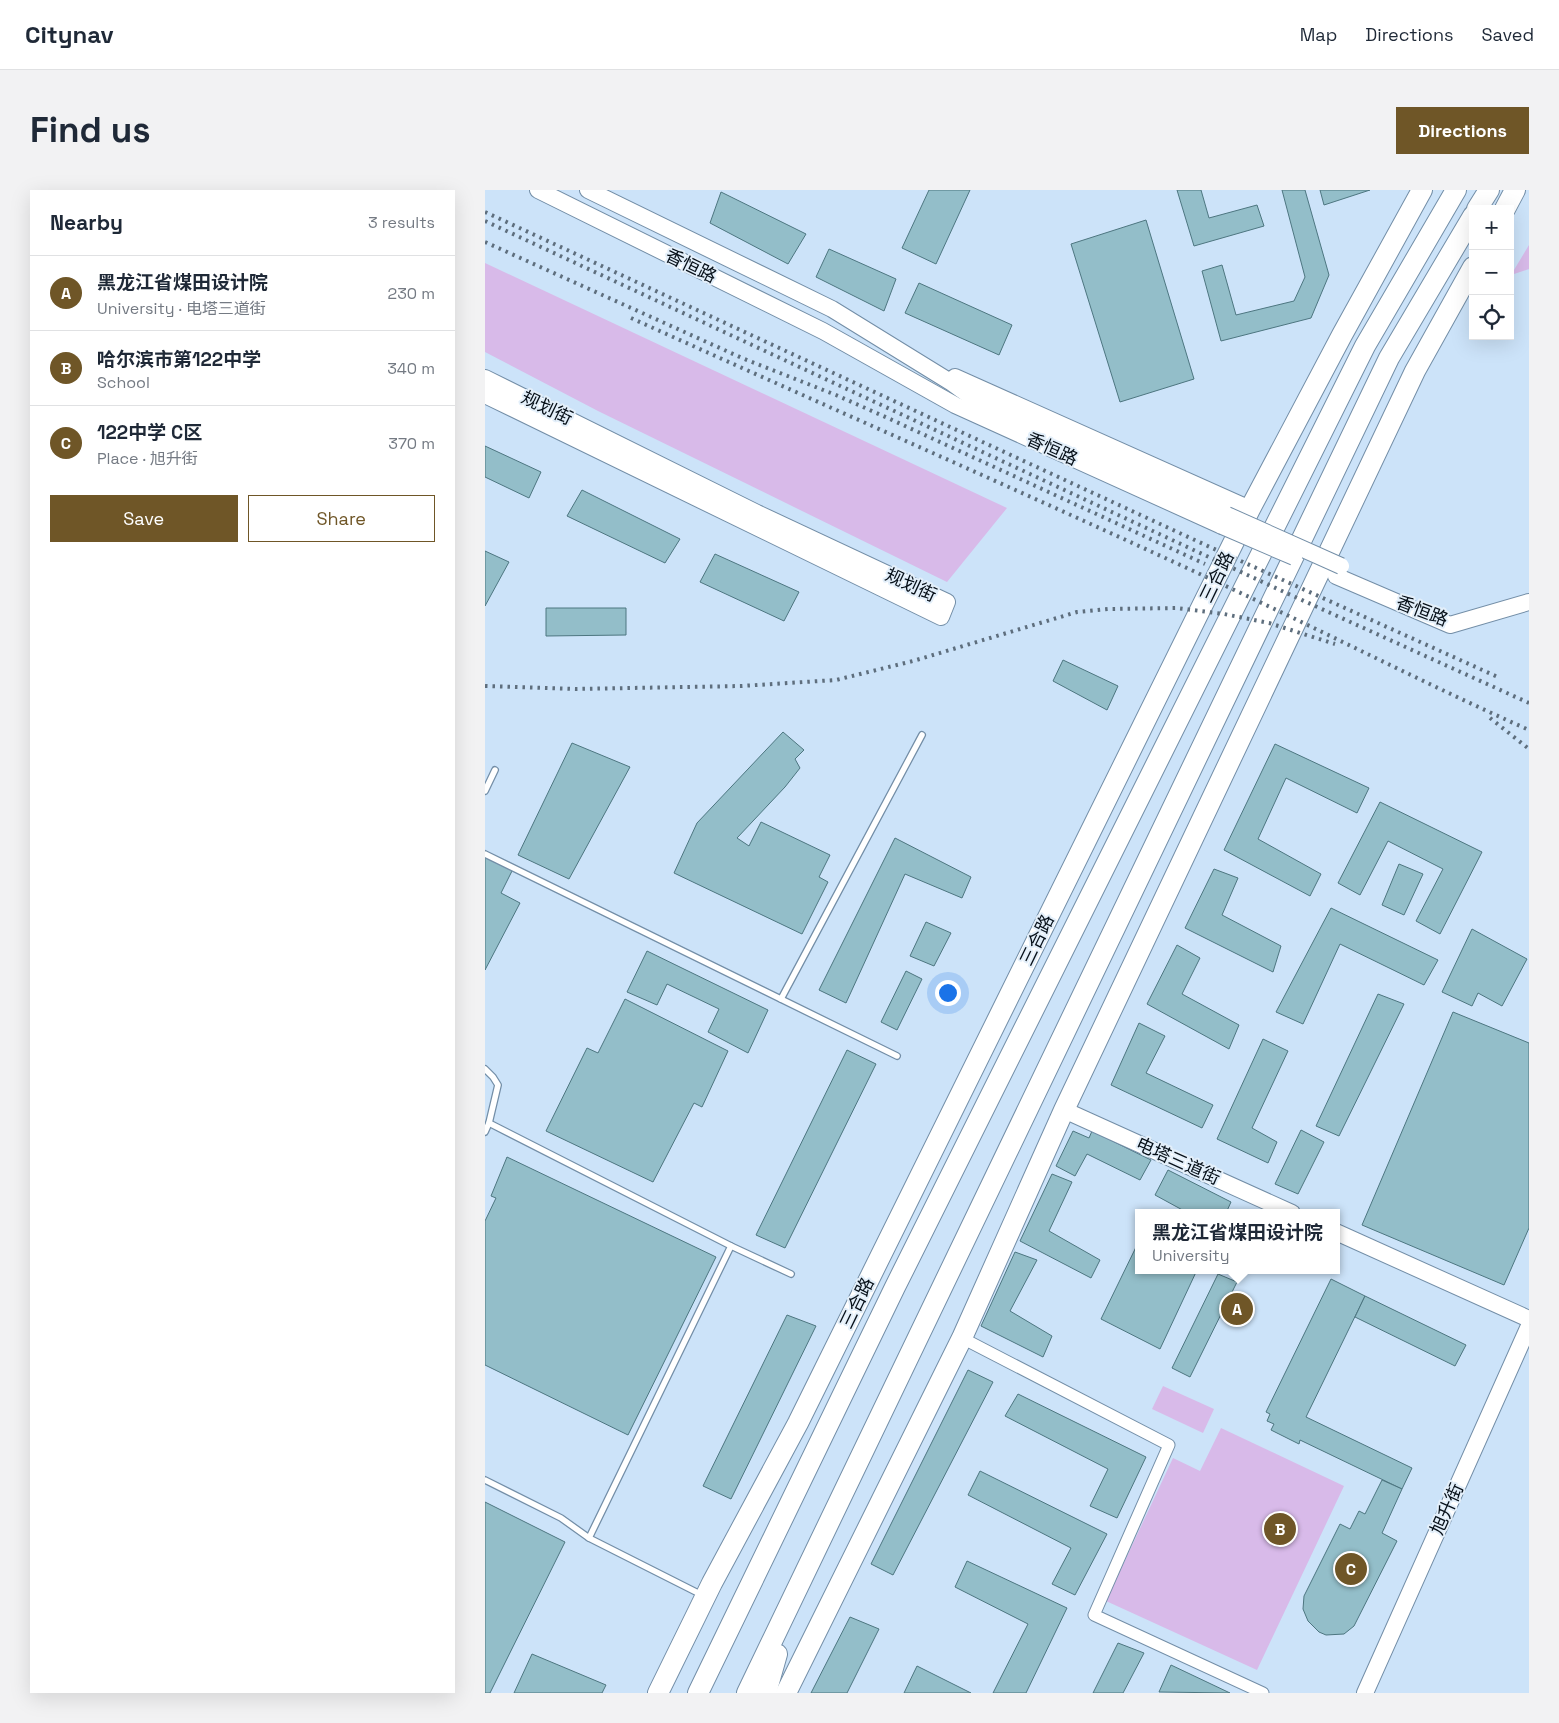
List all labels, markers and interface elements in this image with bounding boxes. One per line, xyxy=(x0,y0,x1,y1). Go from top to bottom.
text: Citynav xyxy=(25,19,114,50)
text: Map xyxy=(1300,23,1337,46)
text: Directions xyxy=(1365,23,1454,46)
text: Saved xyxy=(1482,23,1534,46)
button: Directions xyxy=(1396,107,1529,154)
text: Find us xyxy=(30,108,151,152)
map controls xyxy=(1469,205,1514,340)
button: + xyxy=(1469,205,1514,250)
text: Nearby xyxy=(50,209,123,236)
text: 3 results xyxy=(368,212,435,233)
street label: 香恒路 xyxy=(662,243,721,288)
button: − xyxy=(1469,250,1514,295)
text: 黑龙江省煤田设计院 xyxy=(97,270,268,295)
text: A xyxy=(61,283,71,304)
text: 230 m xyxy=(388,283,435,304)
button: locate xyxy=(1469,295,1514,340)
text: University · 电塔三道街 xyxy=(97,298,266,319)
text: 哈尔滨市第122中学 xyxy=(97,347,261,372)
text: B xyxy=(61,358,71,379)
text: 340 m xyxy=(387,358,435,379)
text: School xyxy=(97,372,150,393)
street label: 规划街 xyxy=(518,385,577,430)
text: 122中学 C区 xyxy=(97,420,202,445)
street label: 香恒路 xyxy=(1023,427,1082,470)
text: C xyxy=(61,433,71,454)
text: 370 m xyxy=(388,433,435,454)
text: Place · 旭升街 xyxy=(97,448,198,469)
button: Save xyxy=(50,495,238,542)
button: Share xyxy=(248,495,435,542)
street label: 三合路 xyxy=(1194,547,1239,606)
street label: 规划街 xyxy=(882,563,941,606)
street label: 香恒路 xyxy=(1393,590,1452,631)
street label: 三合路 xyxy=(1014,910,1059,969)
your location xyxy=(935,980,961,1006)
street label: 电塔三道街 xyxy=(1132,1132,1224,1189)
popup xyxy=(1135,1209,1340,1274)
text: 黑龙江省煤田设计院 xyxy=(1152,1220,1323,1245)
text: University xyxy=(1152,1245,1230,1266)
street label: 三合路 xyxy=(834,1273,879,1332)
pin: A xyxy=(1221,1290,1253,1328)
street label: 旭升街 xyxy=(1425,1479,1468,1538)
pin: B xyxy=(1264,1510,1296,1548)
pin: C xyxy=(1335,1550,1367,1588)

